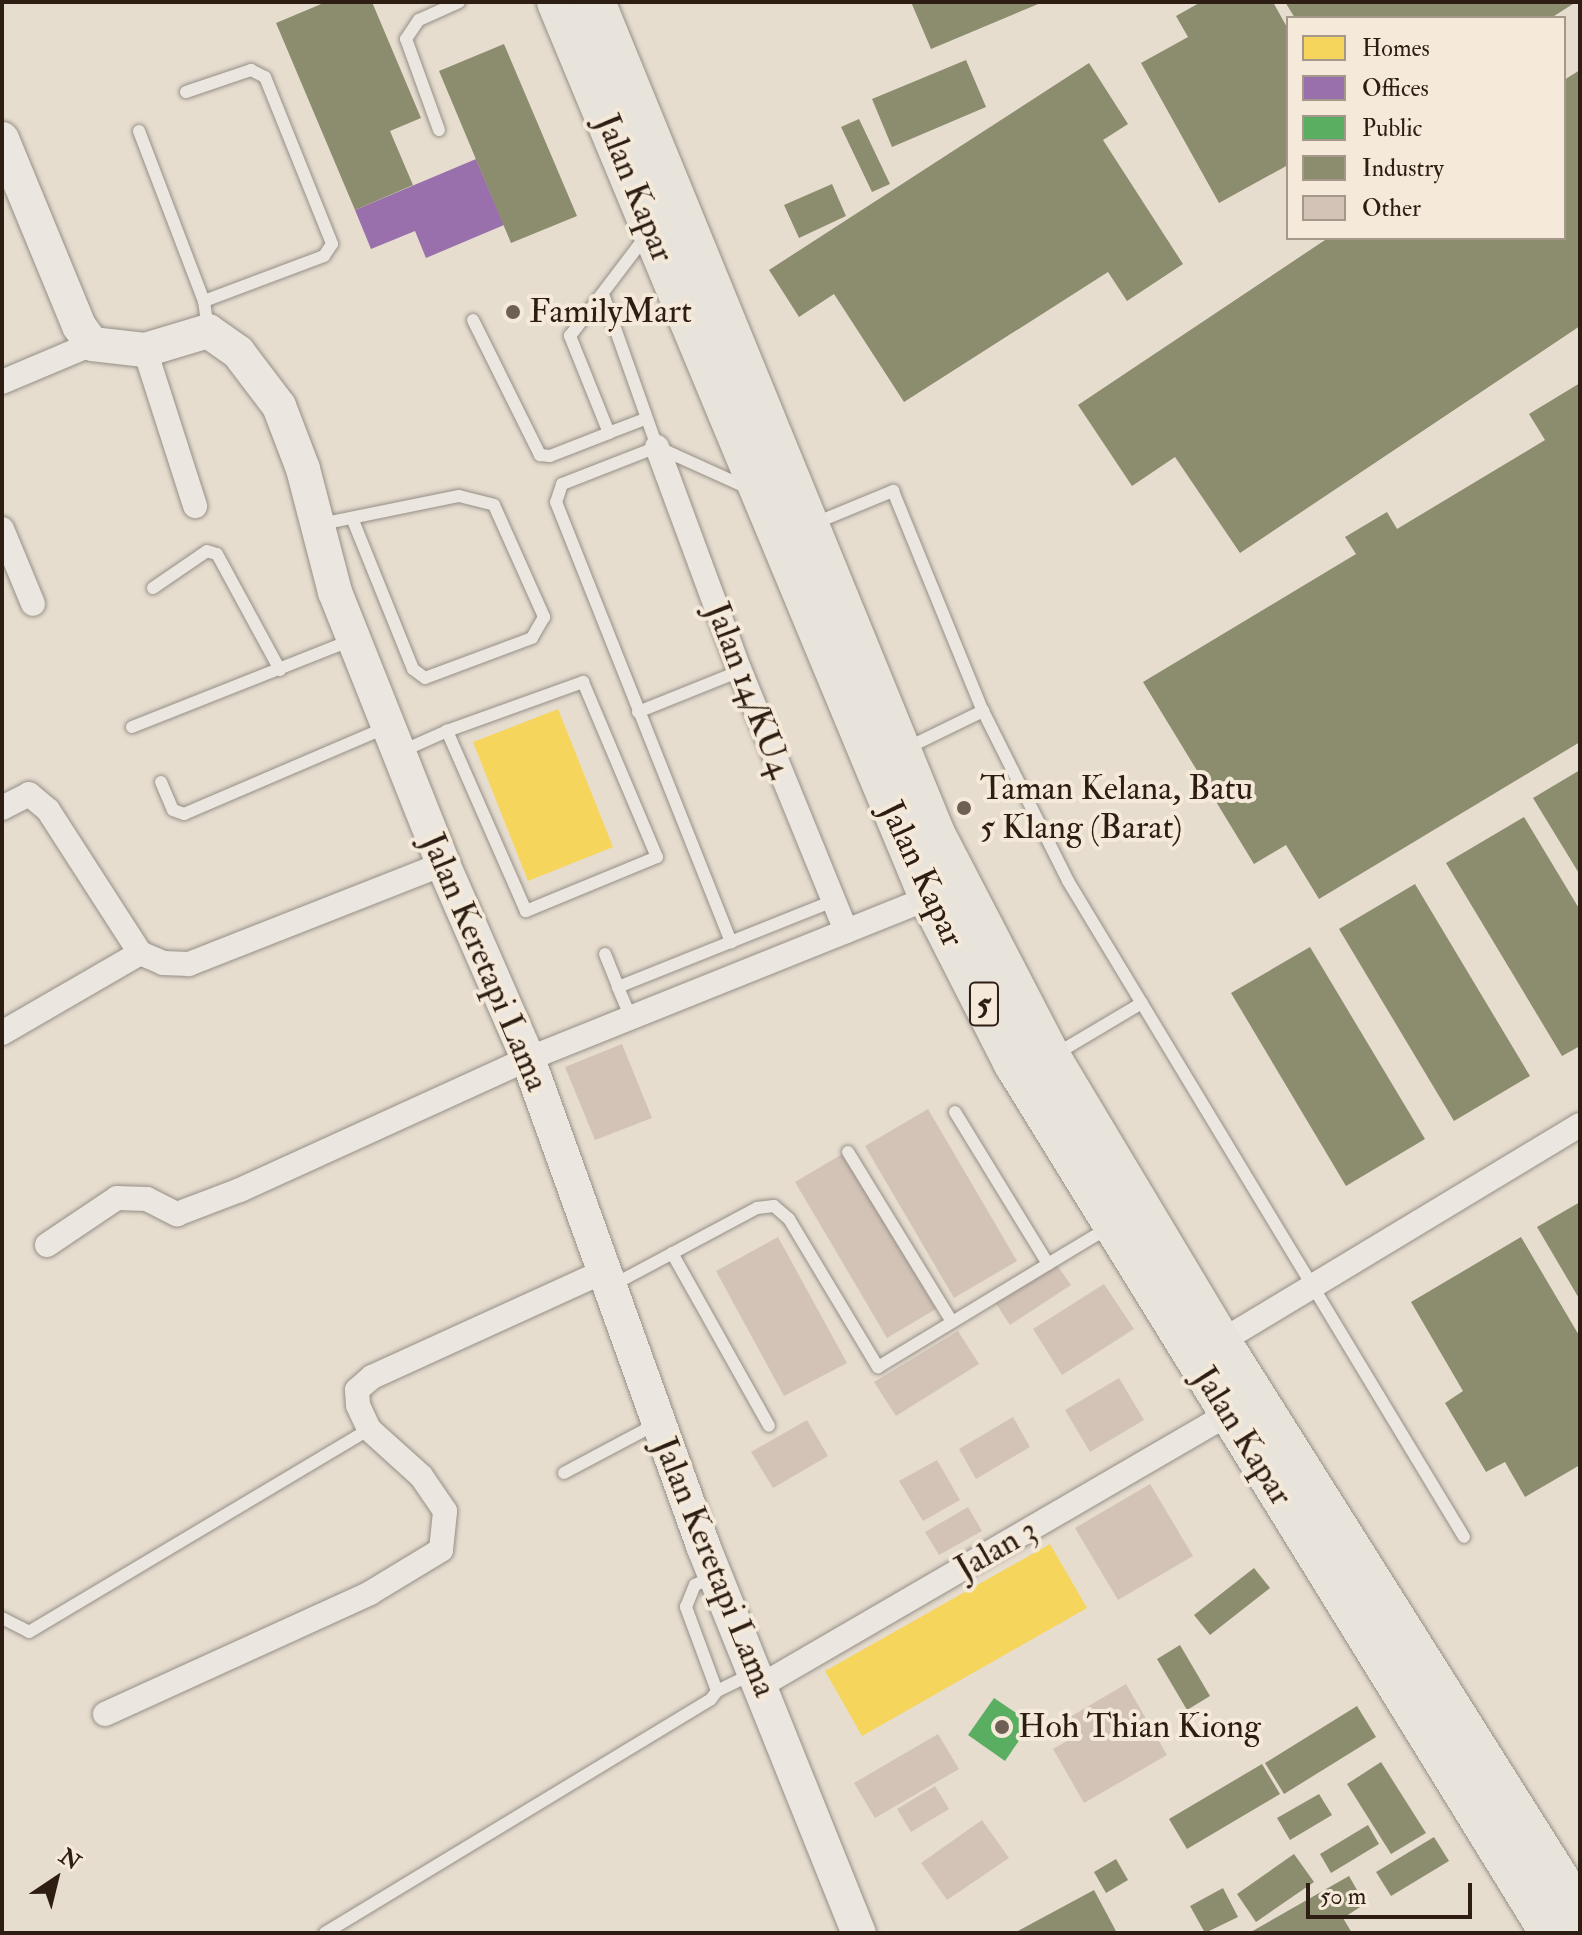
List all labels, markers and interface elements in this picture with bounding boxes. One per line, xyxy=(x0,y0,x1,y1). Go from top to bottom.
legend xyxy=(1286,16,1566,240)
text: Homes xyxy=(1362,33,1430,64)
text: Offices xyxy=(1362,73,1429,104)
street label: Jalan Kapar xyxy=(587,108,683,268)
text: Public xyxy=(1362,113,1422,144)
text: Industry xyxy=(1362,153,1444,184)
text: Other xyxy=(1362,193,1421,224)
place label: FamilyMart xyxy=(529,292,692,332)
marker: FamilyMart xyxy=(504,303,522,321)
street label: Jalan 14/KU4 xyxy=(697,597,801,783)
place label: Taman Kelana, Batu 5 Klang (Barat) xyxy=(980,768,1253,848)
street label: Jalan Kapar xyxy=(871,795,973,953)
marker: Taman Kelana, Batu 5 Klang (Barat) xyxy=(955,799,973,817)
street label: Jalan Keretapi Lama xyxy=(412,827,558,1097)
road number: 5 xyxy=(968,976,1000,1032)
street label: Jalan Kapar xyxy=(1184,1359,1302,1513)
street label: Jalan Keretapi Lama xyxy=(644,1431,786,1703)
street label: Jalan 3 xyxy=(948,1509,1044,1589)
place label: Hoh Thian Kiong xyxy=(1018,1707,1261,1747)
marker: Hoh Thian Kiong xyxy=(993,1718,1011,1736)
north arrow xyxy=(16,1839,96,1919)
text: N xyxy=(54,1842,86,1876)
scale bar xyxy=(1310,1867,1476,1917)
text: 50 m xyxy=(1320,1881,1366,1912)

